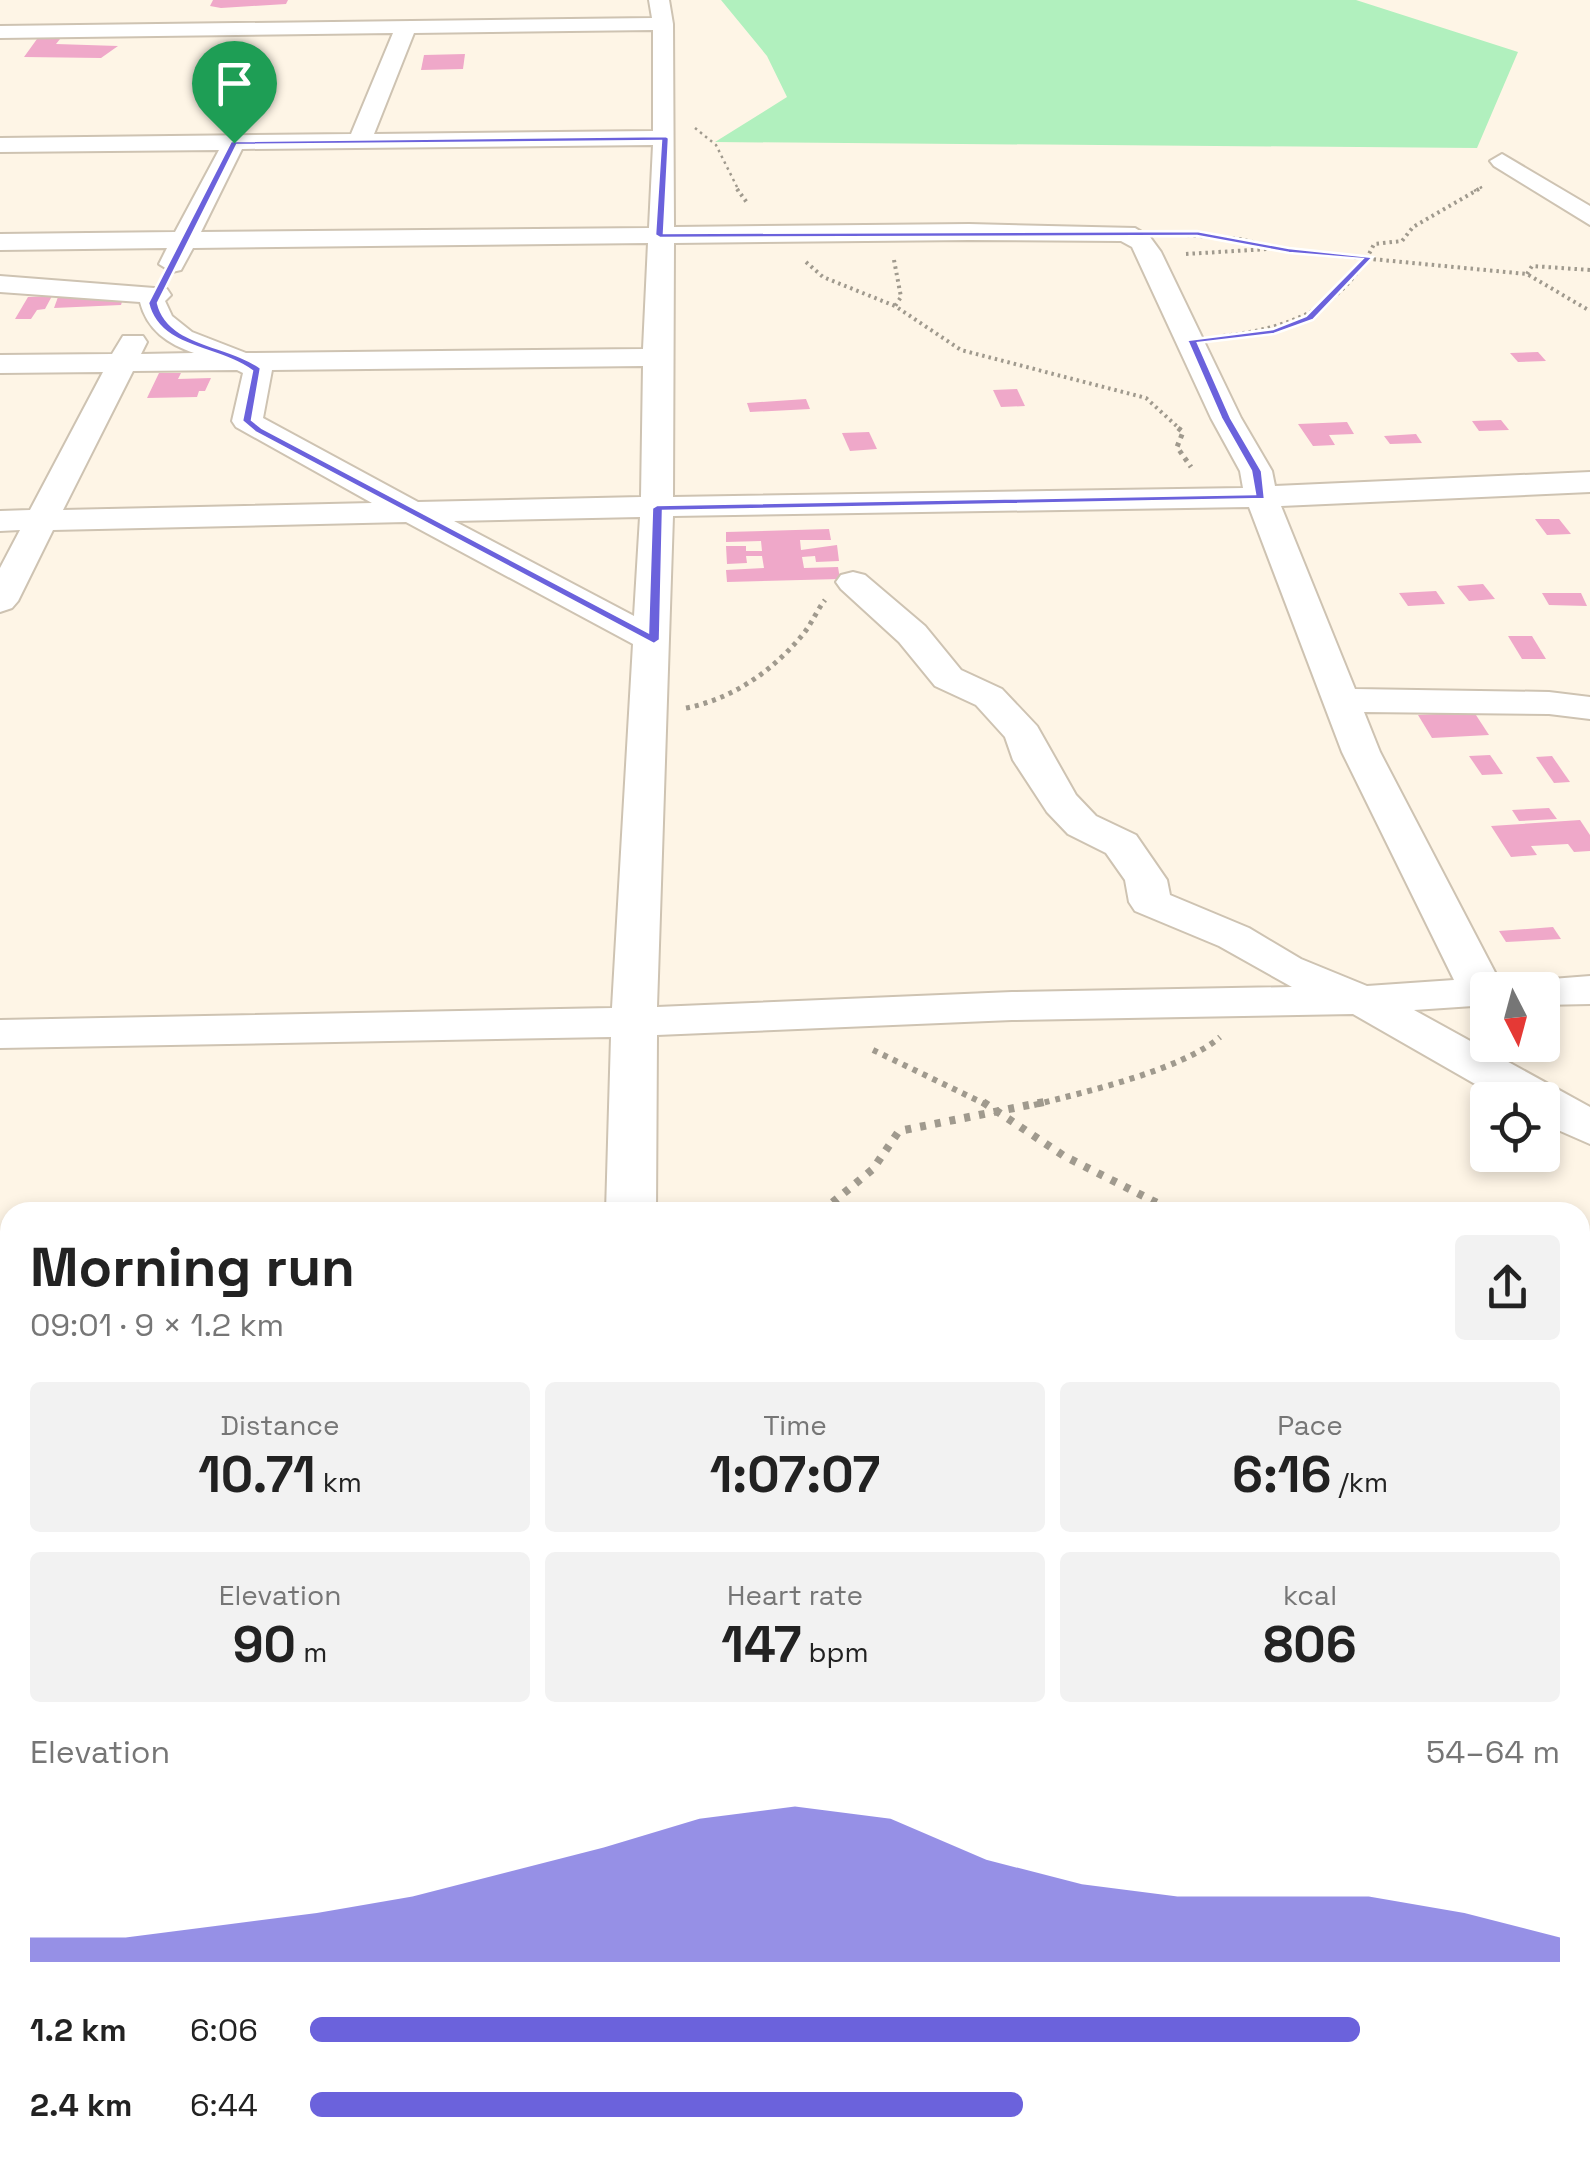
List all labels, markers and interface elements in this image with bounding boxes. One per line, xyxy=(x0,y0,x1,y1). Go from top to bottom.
pin xyxy=(192,41,277,144)
icon: arrive xyxy=(207,56,262,111)
north arrow xyxy=(1470,972,1560,1062)
map controls xyxy=(1470,972,1560,1172)
button: locate xyxy=(1470,1082,1560,1172)
text: Morning run xyxy=(30,1232,355,1302)
button: share xyxy=(1455,1235,1560,1340)
text: 09:01 · 9 × 1.2 km xyxy=(30,1305,284,1345)
text: Distance xyxy=(220,1407,340,1443)
text: Time xyxy=(763,1407,827,1443)
text: Pace xyxy=(1277,1407,1343,1443)
text: 10.71 xyxy=(198,1443,316,1507)
text: 1:07:07 xyxy=(710,1443,880,1507)
text: 6:16 xyxy=(1232,1443,1331,1507)
text: km xyxy=(316,1464,362,1500)
text: /km xyxy=(1331,1464,1388,1500)
text: Elevation xyxy=(219,1577,341,1613)
text: Heart rate xyxy=(727,1577,863,1613)
text: kcal xyxy=(1283,1577,1337,1613)
text: 90 xyxy=(233,1613,296,1677)
text: 147 xyxy=(721,1613,801,1677)
text: 806 xyxy=(1263,1613,1357,1677)
text: m xyxy=(296,1634,327,1670)
text: bpm xyxy=(801,1634,869,1670)
text: Elevation xyxy=(30,1732,170,1772)
text: 54–64 m xyxy=(1426,1732,1560,1772)
text: 1.2 km xyxy=(30,2010,127,2050)
text: 6:06 xyxy=(190,2010,258,2050)
text: 2.4 km xyxy=(30,2085,132,2125)
text: 6:44 xyxy=(190,2085,258,2125)

